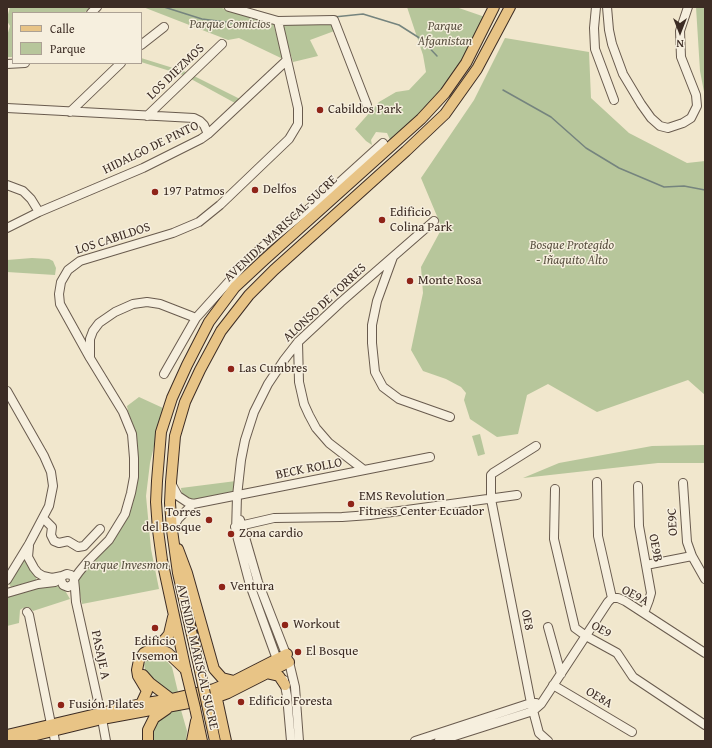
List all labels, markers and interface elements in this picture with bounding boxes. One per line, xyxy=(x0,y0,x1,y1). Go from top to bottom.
legend xyxy=(12,12,142,64)
north arrow xyxy=(660,12,700,52)
park label: Parque Comicios xyxy=(190,17,270,33)
park label: Parque Afganistan xyxy=(418,19,472,50)
text: Calle xyxy=(50,20,75,37)
text: N xyxy=(676,36,684,52)
text: Parque xyxy=(50,40,85,57)
street label: LOS DIEZMOS xyxy=(144,41,208,103)
place label: Cabildos Park xyxy=(328,102,402,118)
marker: Cabildos Park xyxy=(315,105,325,115)
street label: HIDALGO DE PINTO xyxy=(100,118,202,178)
street label: AVENIDA MARISCAL SUCRE xyxy=(221,173,341,285)
place label: Delfos xyxy=(263,182,297,198)
place label: 197 Patmos xyxy=(163,184,225,200)
marker: Delfos xyxy=(250,185,260,195)
marker: 197 Patmos xyxy=(150,187,160,197)
place label: Edificio Colina Park xyxy=(390,205,452,236)
marker: Edificio Colina Park xyxy=(377,215,387,225)
street label: LOS CABILDOS xyxy=(74,220,152,258)
park label: Bosque Protegido - Iñaquito Alto xyxy=(530,238,614,269)
street label: ALONSO DE TORRES xyxy=(280,260,370,346)
place label: Monte Rosa xyxy=(418,273,482,289)
marker: Monte Rosa xyxy=(405,276,415,286)
place label: Las Cumbres xyxy=(239,361,307,377)
marker: Las Cumbres xyxy=(226,364,236,374)
street label: BECK ROLLO xyxy=(274,455,344,483)
place label: EMS Revolution Fitness Center Ecuador xyxy=(359,489,484,520)
marker: EMS Revolution Fitness Center Ecuador xyxy=(346,499,356,509)
place label: Torres del Bosque xyxy=(142,505,201,536)
street label: OE9C xyxy=(664,508,682,536)
marker: Torres del Bosque xyxy=(204,515,214,525)
place label: Zona cardio xyxy=(239,526,303,542)
marker: Zona cardio xyxy=(226,529,236,539)
street label: OE9B xyxy=(645,533,665,563)
park label: Parque Invesmon xyxy=(84,558,168,574)
place label: Ventura xyxy=(230,579,274,595)
marker: Ventura xyxy=(217,582,227,592)
street label: OE9A xyxy=(619,582,651,610)
street label: AVENIDA MARISCAL SUCRE xyxy=(173,583,221,731)
street label: OE8 xyxy=(517,608,537,632)
place label: Workout xyxy=(293,617,340,633)
street label: OE9 xyxy=(588,618,614,642)
marker: Workout xyxy=(280,620,290,630)
marker: Edificio Ivsemon xyxy=(150,623,160,633)
street label: PASAJE A xyxy=(87,629,113,681)
place label: Edificio Ivsemon xyxy=(132,634,178,665)
place label: El Bosque xyxy=(306,644,358,660)
marker: El Bosque xyxy=(293,647,303,657)
street label: OE8A xyxy=(583,684,615,712)
place label: Edificio Foresta xyxy=(249,694,333,710)
place label: Fusión Pilates xyxy=(69,697,144,713)
marker: Edificio Foresta xyxy=(236,697,246,707)
marker: Fusión Pilates xyxy=(56,700,66,710)

